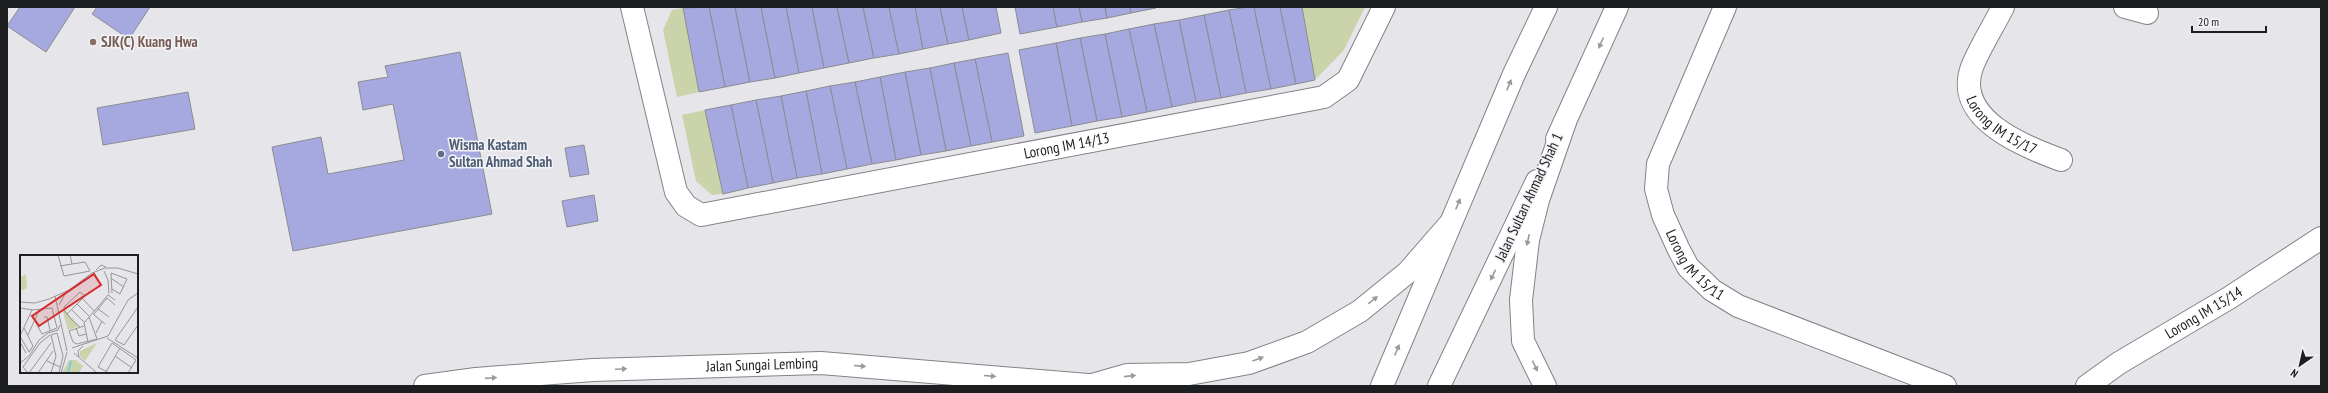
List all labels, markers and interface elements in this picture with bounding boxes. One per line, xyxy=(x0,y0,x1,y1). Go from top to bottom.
scale bar xyxy=(2192,8,2266,34)
text: 20 m xyxy=(2198,14,2219,29)
place label: SJK(C) Kuang Hwa xyxy=(101,32,198,51)
marker: SJK(C) Kuang Hwa xyxy=(88,37,98,47)
one-way arrow xyxy=(1598,37,1604,48)
one-way arrow xyxy=(1506,79,1513,91)
street label: Lorong IM 15/17 xyxy=(1962,93,2040,158)
street label: Lorong IM 14/13 xyxy=(1022,128,1111,163)
street label: Jalan Sultan Ahmad Shah 1 xyxy=(1490,130,1567,265)
place label: Wisma Kastam Sultan Ahmad Shah xyxy=(448,135,552,171)
marker: Wisma Kastam Sultan Ahmad Shah xyxy=(436,149,446,159)
one-way arrow xyxy=(1455,199,1461,210)
street label: Lorong IM 15/11 xyxy=(1662,226,1728,304)
one-way arrow xyxy=(1525,234,1531,246)
inset map xyxy=(20,255,138,373)
one-way arrow xyxy=(1490,269,1496,280)
street label: Lorong IM 15/14 xyxy=(2161,282,2246,343)
one-way arrow xyxy=(1368,296,1379,305)
one-way arrow xyxy=(1393,344,1400,356)
north arrow xyxy=(2280,345,2320,385)
street label: Jalan Sungai Lembing xyxy=(705,353,818,376)
one-way arrow xyxy=(1253,356,1265,362)
one-way arrow xyxy=(1532,361,1539,372)
one-way arrow xyxy=(854,362,866,369)
one-way arrow xyxy=(615,366,627,373)
text: N xyxy=(2288,366,2301,381)
one-way arrow xyxy=(984,373,996,380)
one-way arrow xyxy=(1124,373,1136,379)
one-way arrow xyxy=(485,374,497,381)

